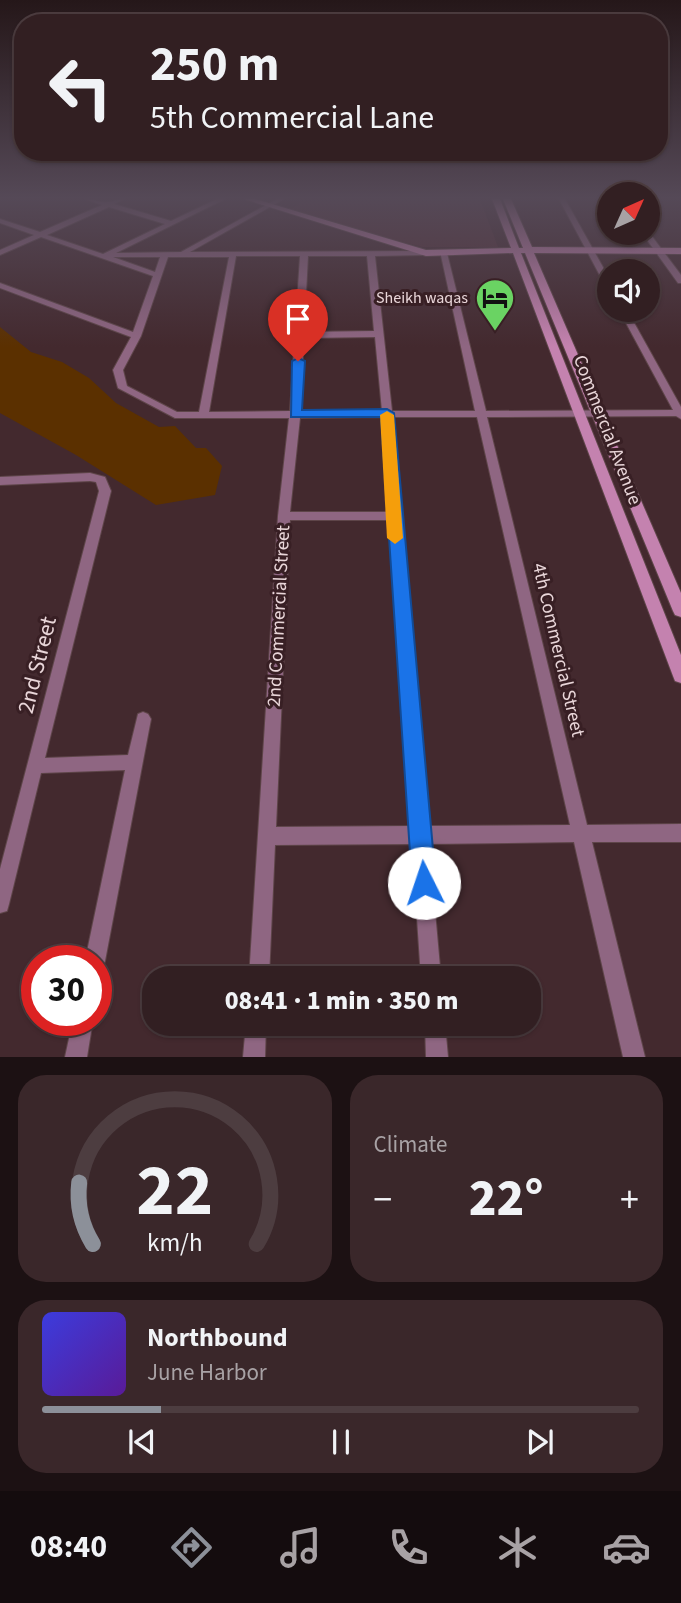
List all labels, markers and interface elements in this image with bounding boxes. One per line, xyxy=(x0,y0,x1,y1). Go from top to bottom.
text: 250 m xyxy=(150,30,279,100)
icon: left xyxy=(35,42,126,133)
text: 5th Commercial Lane xyxy=(150,95,434,141)
north arrow xyxy=(597,182,660,245)
map controls xyxy=(597,182,660,322)
button: sound xyxy=(597,259,660,322)
hotel icon: Sheikh waqas xyxy=(474,277,516,332)
place label: Sheikh waqas xyxy=(376,287,468,309)
pin xyxy=(268,289,328,361)
icon: arrive xyxy=(279,300,317,338)
street label: Commercial Avenue xyxy=(566,351,648,509)
street label: 2nd Commercial Street xyxy=(261,524,297,707)
street label: 4th Commercial Street xyxy=(525,560,591,740)
street label: 2nd Street xyxy=(9,613,65,717)
position arrow xyxy=(387,846,461,920)
speed limit sign: 30 xyxy=(21,945,112,1036)
text: 08:41 · 1 min · 350 m xyxy=(225,982,458,1019)
text: Climate xyxy=(374,1128,447,1161)
text: 22 xyxy=(136,1140,213,1244)
text: 22° xyxy=(469,1162,544,1236)
text: − xyxy=(374,1173,392,1227)
text: + xyxy=(620,1173,639,1227)
text: km/h xyxy=(147,1225,203,1261)
text: Northbound xyxy=(147,1319,288,1356)
text: June Harbor xyxy=(147,1356,267,1389)
icon: previous xyxy=(123,1423,161,1461)
icon: pause xyxy=(322,1423,360,1461)
icon: next xyxy=(521,1423,559,1461)
icon: directions xyxy=(167,1523,216,1572)
icon: music xyxy=(276,1523,325,1572)
icon: phone xyxy=(384,1523,433,1572)
icon: climate xyxy=(493,1523,542,1572)
icon: car xyxy=(602,1523,651,1572)
text: 08:40 xyxy=(30,1524,107,1570)

